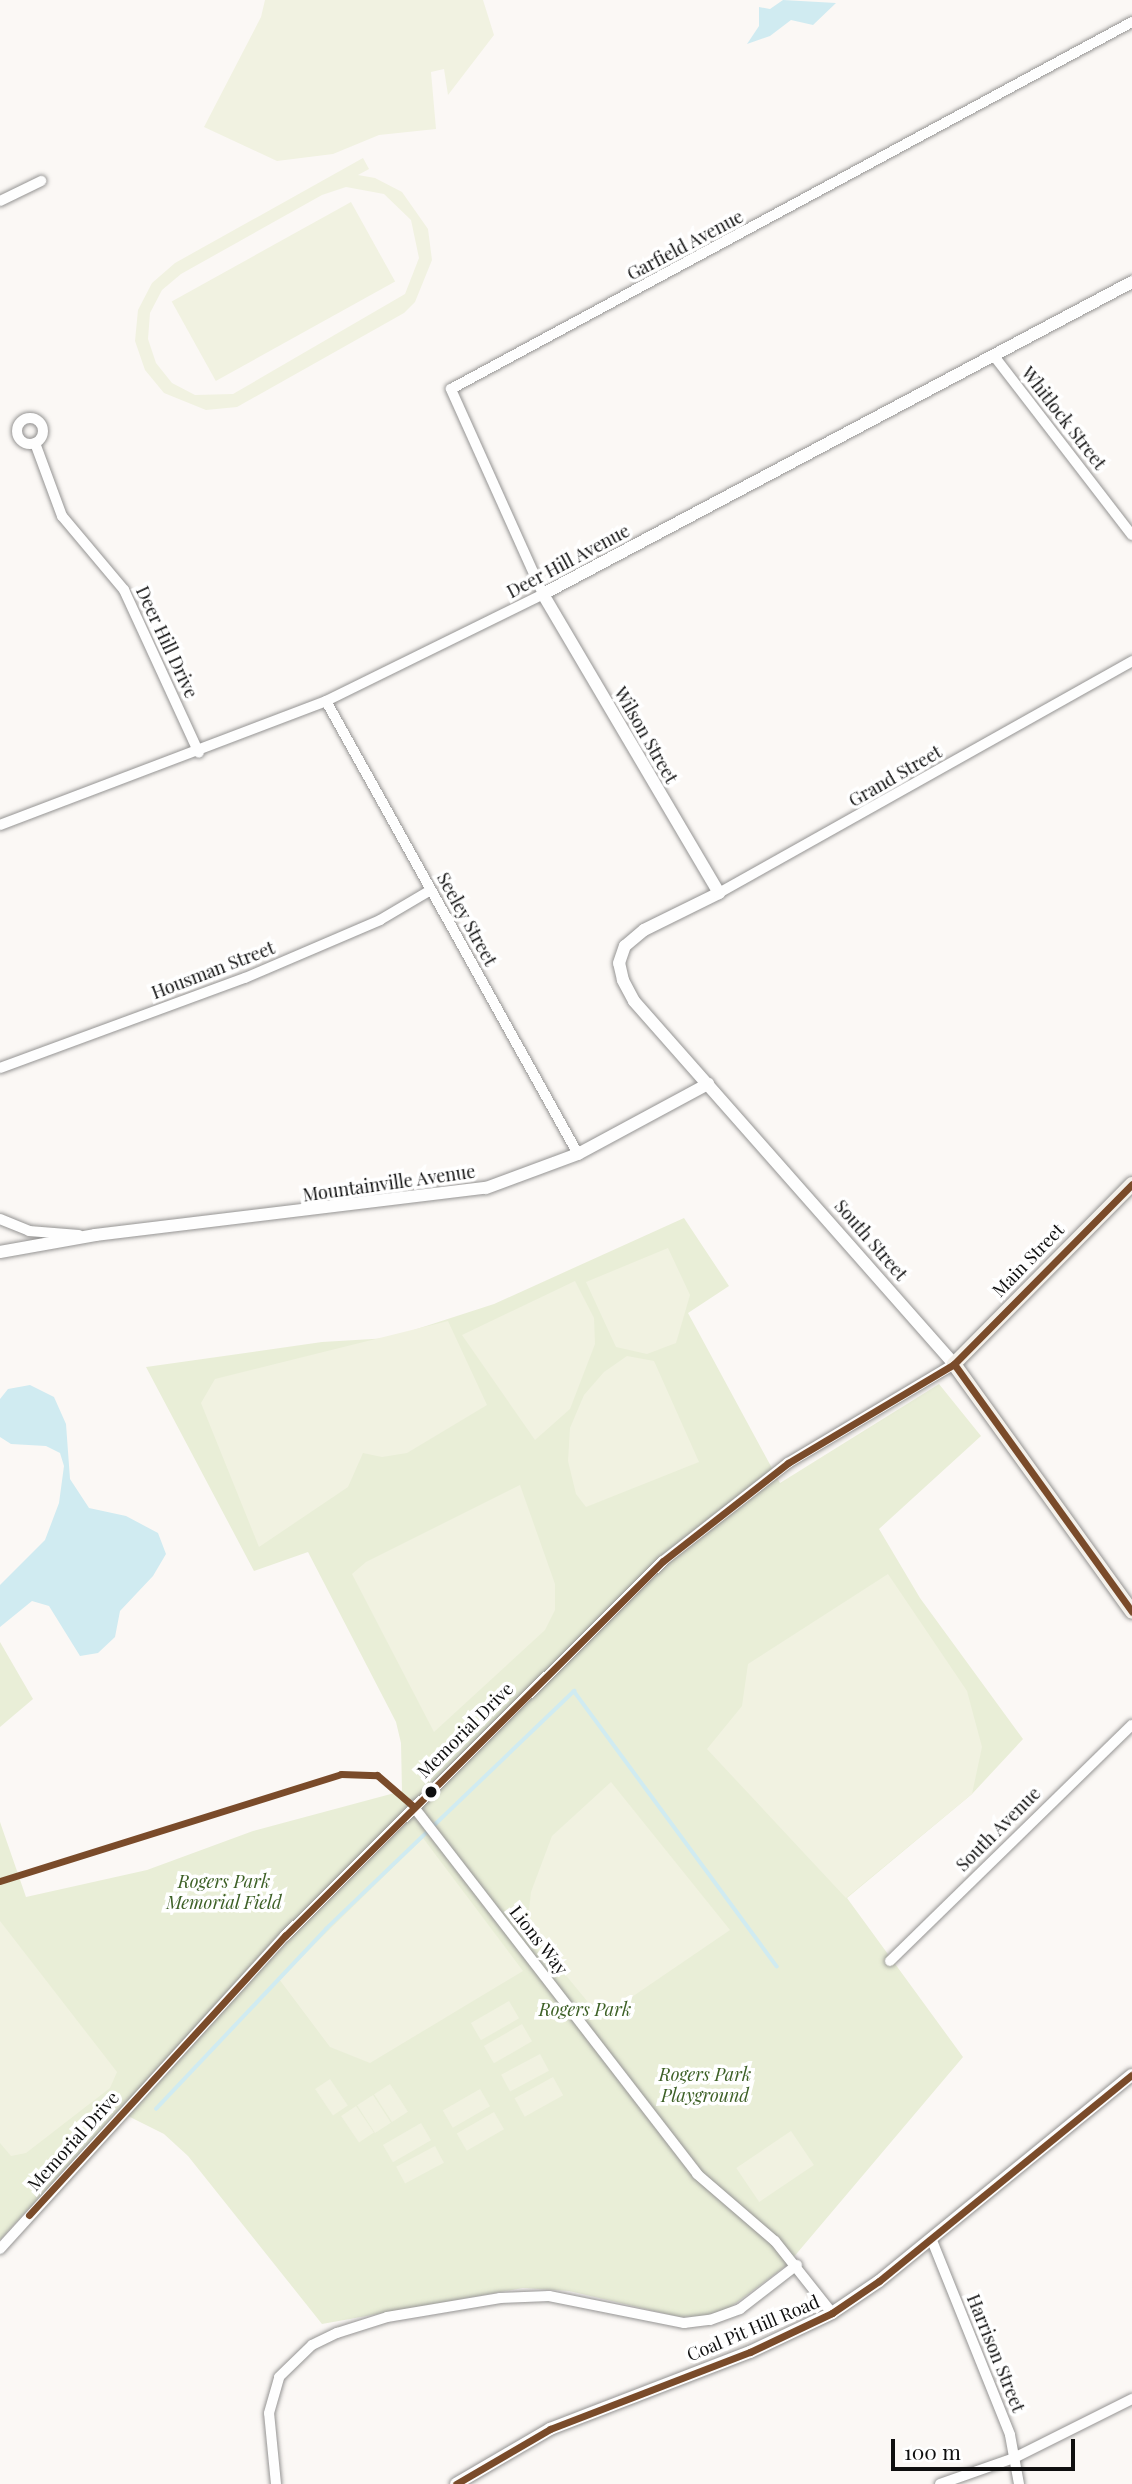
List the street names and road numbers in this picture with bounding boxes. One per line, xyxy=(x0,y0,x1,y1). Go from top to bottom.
street label: Garfield Avenue xyxy=(623,205,747,285)
street label: Whitlock Street xyxy=(1017,362,1111,474)
street label: Deer Hill Avenue xyxy=(503,519,633,603)
street label: Deer Hill Drive xyxy=(132,582,202,702)
street label: Wilson Street xyxy=(610,683,682,787)
street label: Grand Street xyxy=(845,741,945,811)
street label: Seeley Street xyxy=(432,868,502,970)
street label: Housman Street xyxy=(148,937,278,1003)
street label: Mountainville Avenue xyxy=(301,1160,477,1206)
street label: South Street xyxy=(830,1195,912,1285)
street label: Main Street xyxy=(988,1219,1068,1301)
street label: Memorial Drive xyxy=(413,1678,517,1782)
street label: South Avenue xyxy=(951,1782,1045,1876)
street label: Lions Way xyxy=(505,1901,573,1979)
street label: Memorial Drive xyxy=(23,2087,123,2195)
street label: Coal Pit Hill Road xyxy=(683,2290,823,2366)
street label: Harrison Street xyxy=(963,2291,1029,2415)

